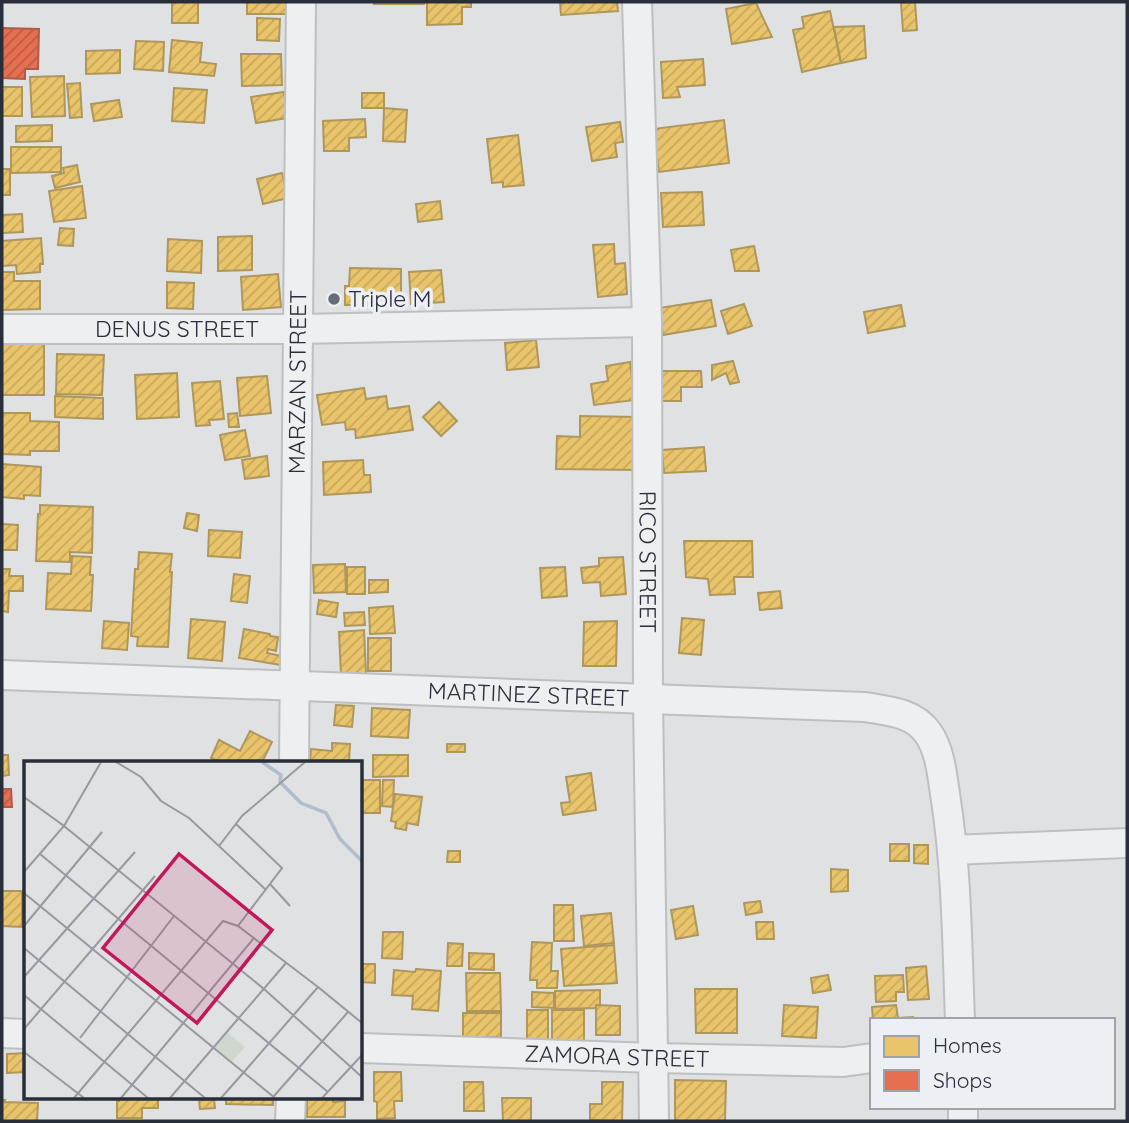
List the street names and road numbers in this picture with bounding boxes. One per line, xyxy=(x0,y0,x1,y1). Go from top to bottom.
street label: MARZAN STREET xyxy=(282,290,312,474)
street label: DENUS STREET xyxy=(95,314,259,343)
street label: RICO STREET xyxy=(633,491,663,633)
street label: MARTINEZ STREET xyxy=(427,676,630,712)
street label: ZAMORA STREET xyxy=(524,1039,710,1073)

